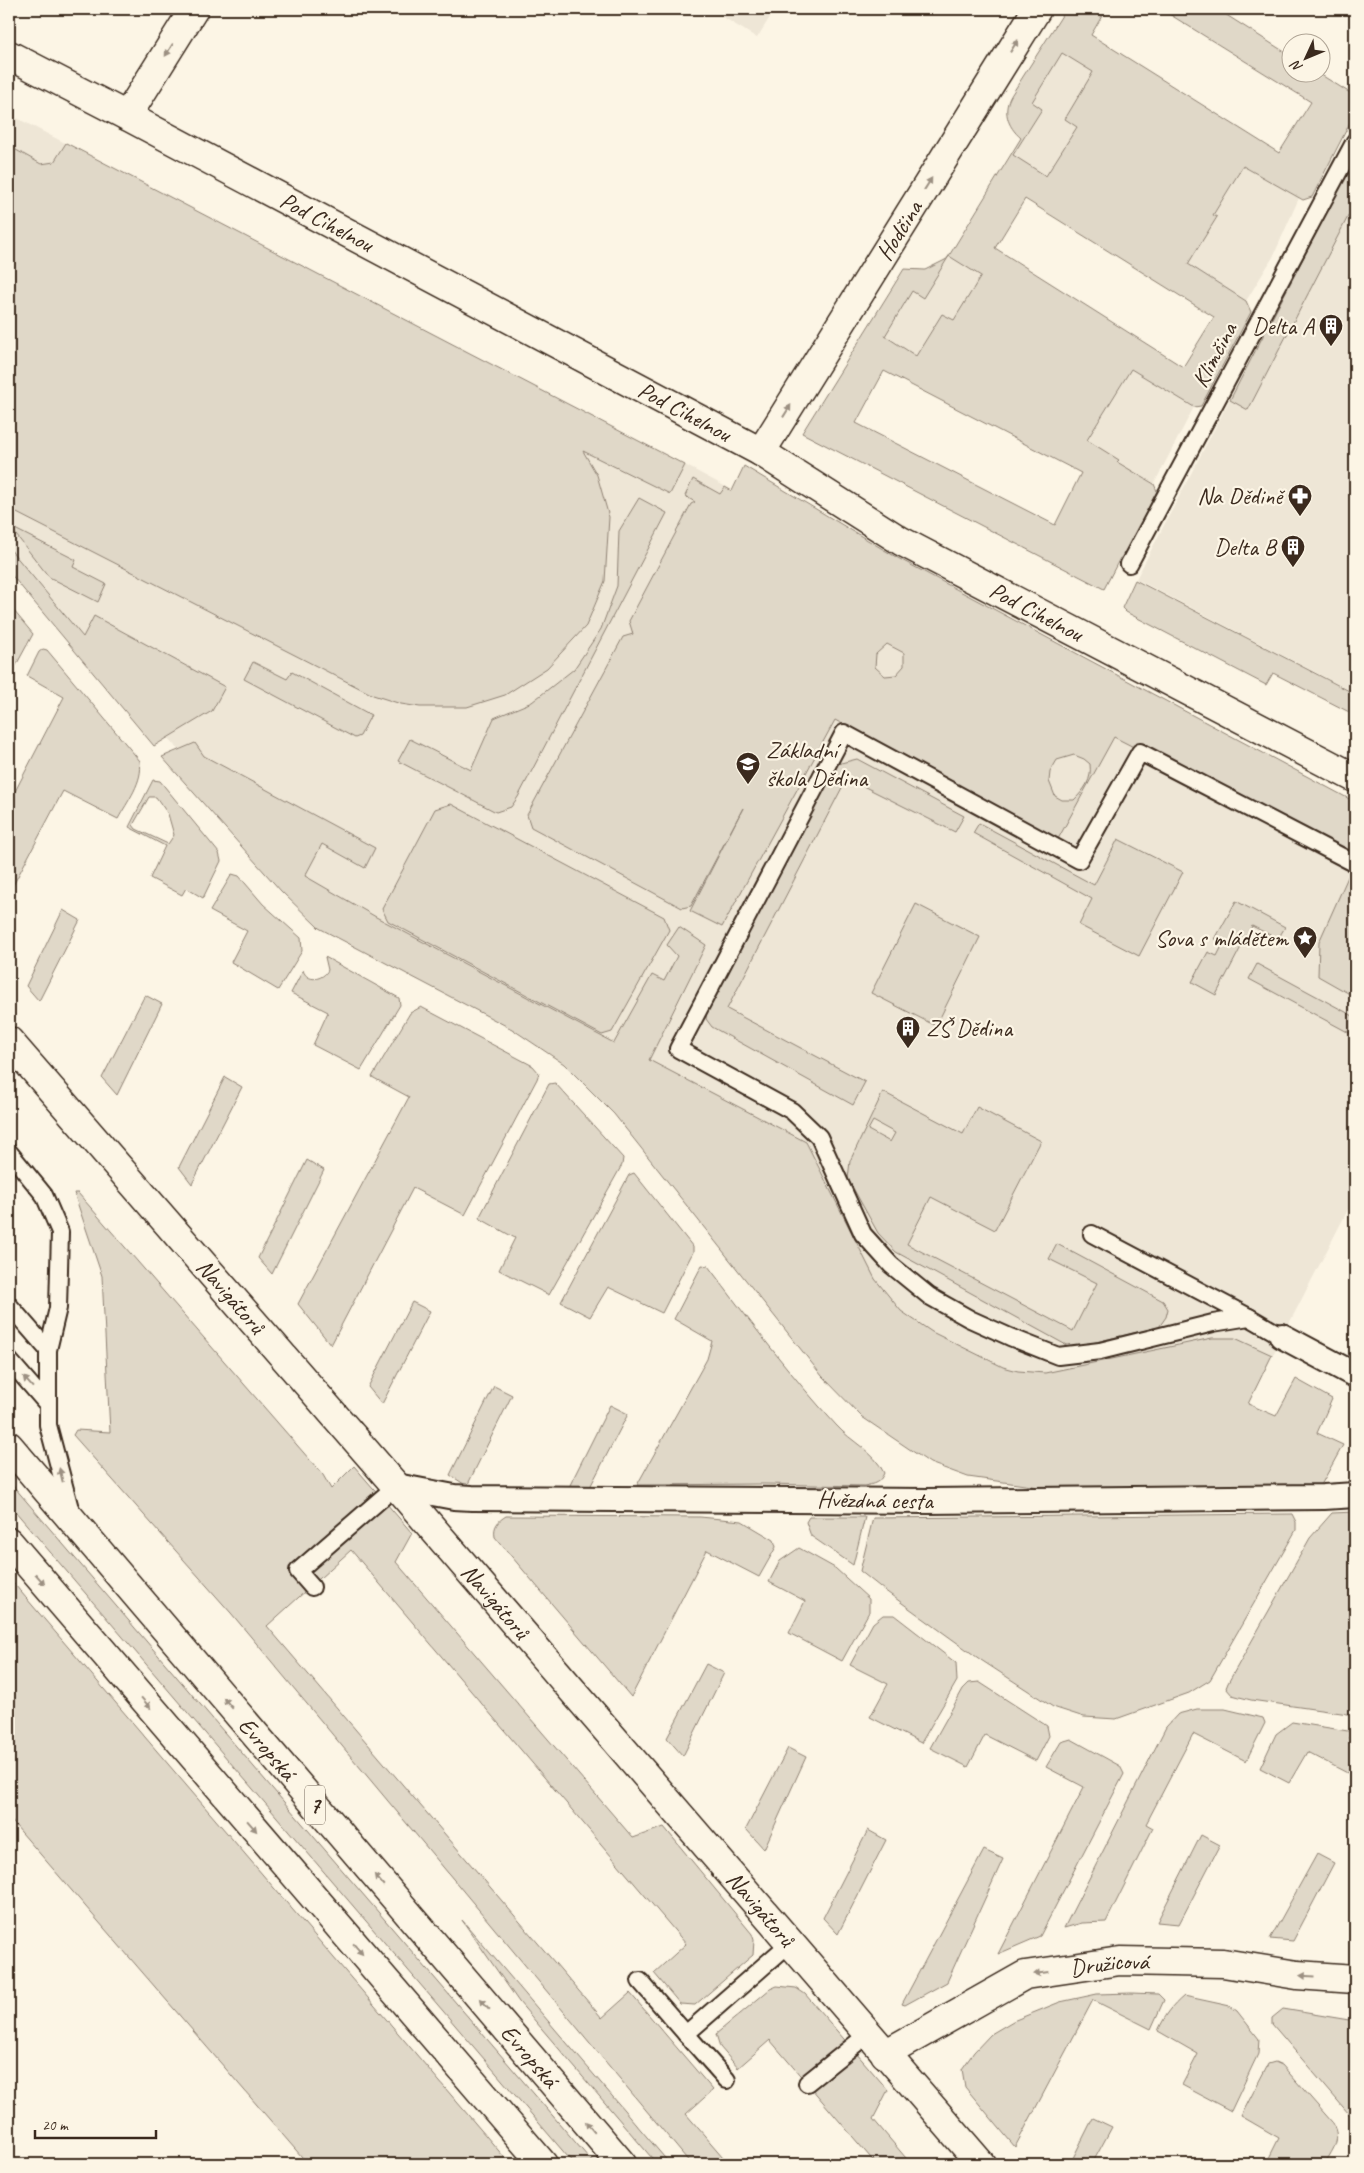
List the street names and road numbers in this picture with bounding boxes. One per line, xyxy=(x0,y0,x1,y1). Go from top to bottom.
street label: Pod Cihelnou xyxy=(275,185,380,260)
street label: Hodčina xyxy=(869,194,930,266)
street label: Klimčina xyxy=(1185,316,1244,392)
street label: Pod Cihelnou xyxy=(633,375,738,449)
street label: Pod Cihelnou xyxy=(985,575,1090,649)
street label: Navigátorů xyxy=(190,1252,273,1341)
street label: Hvězdná cesta xyxy=(817,1484,934,1516)
street label: Navigátorů xyxy=(455,1557,538,1647)
street label: Evropská xyxy=(232,1711,305,1788)
road number: 7 xyxy=(305,1786,325,1824)
street label: Navigátorů xyxy=(720,1865,803,1954)
street label: Družicová xyxy=(1068,1946,1152,1983)
street label: Evropská xyxy=(494,2018,567,2096)

